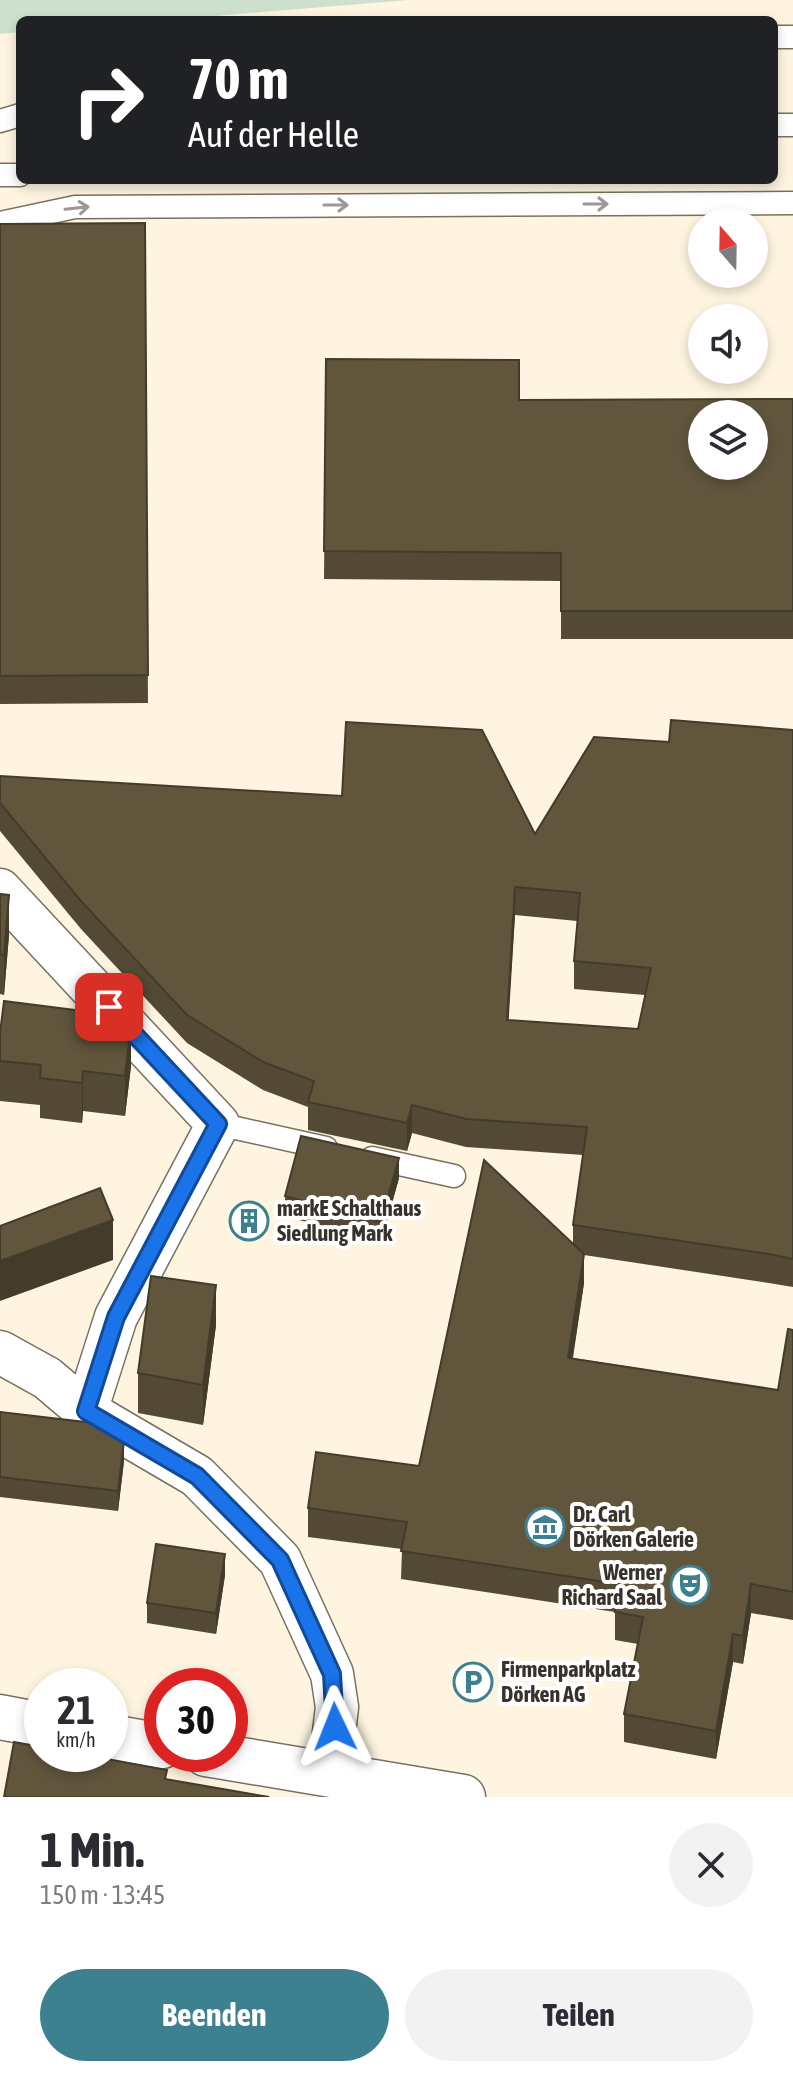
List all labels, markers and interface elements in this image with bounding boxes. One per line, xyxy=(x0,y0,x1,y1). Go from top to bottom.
text: 70 m xyxy=(188,47,289,111)
icon: right xyxy=(56,48,160,152)
text: Auf der Helle xyxy=(188,113,359,155)
one-way arrow xyxy=(582,196,609,212)
one-way arrow xyxy=(322,197,349,213)
one-way arrow xyxy=(63,200,89,215)
north arrow xyxy=(688,208,768,288)
map controls xyxy=(688,208,768,480)
button: sound xyxy=(688,304,768,384)
button: layers xyxy=(688,400,768,480)
pin xyxy=(75,973,143,1041)
icon: arrive xyxy=(87,985,131,1029)
place label: markE Schalthaus Siedlung Mark xyxy=(277,1195,422,1246)
building icon: markE Schalthaus Siedlung Mark xyxy=(228,1200,270,1242)
place label: Dr. Carl Dörken Galerie xyxy=(573,1501,694,1552)
museum icon: Dr. Carl Dörken Galerie xyxy=(524,1506,566,1548)
place label: Werner Richard Saal xyxy=(561,1559,663,1610)
theatre icon: Werner Richard Saal xyxy=(669,1564,711,1606)
place label: Firmenparkplatz Dörken AG xyxy=(501,1656,636,1707)
parking icon: Firmenparkplatz Dörken AG xyxy=(452,1661,494,1703)
speed limit sign: 30 xyxy=(144,1668,248,1772)
position arrow xyxy=(293,1685,377,1769)
text: 21 xyxy=(57,1687,95,1732)
text: km/h xyxy=(56,1728,96,1751)
text: 1 Min. xyxy=(40,1822,144,1877)
button: close xyxy=(669,1823,753,1907)
text: 150 m · 13:45 xyxy=(40,1880,165,1910)
button: Beenden xyxy=(40,1969,389,2061)
button: Teilen xyxy=(405,1969,753,2061)

